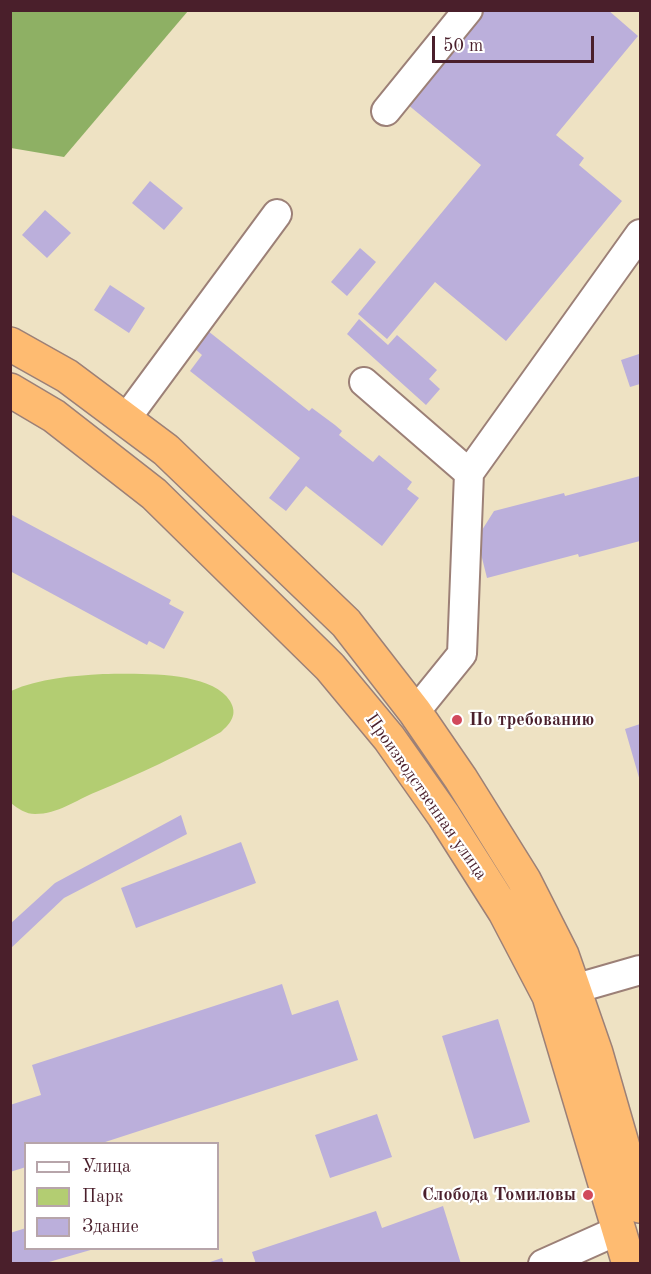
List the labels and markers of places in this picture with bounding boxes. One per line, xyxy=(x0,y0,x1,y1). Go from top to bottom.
place label: По требованию xyxy=(469,709,594,731)
marker: По требованию xyxy=(450,713,464,727)
place label: Слобода Томиловы xyxy=(422,1184,576,1206)
marker: Слобода Томиловы xyxy=(581,1188,595,1202)

